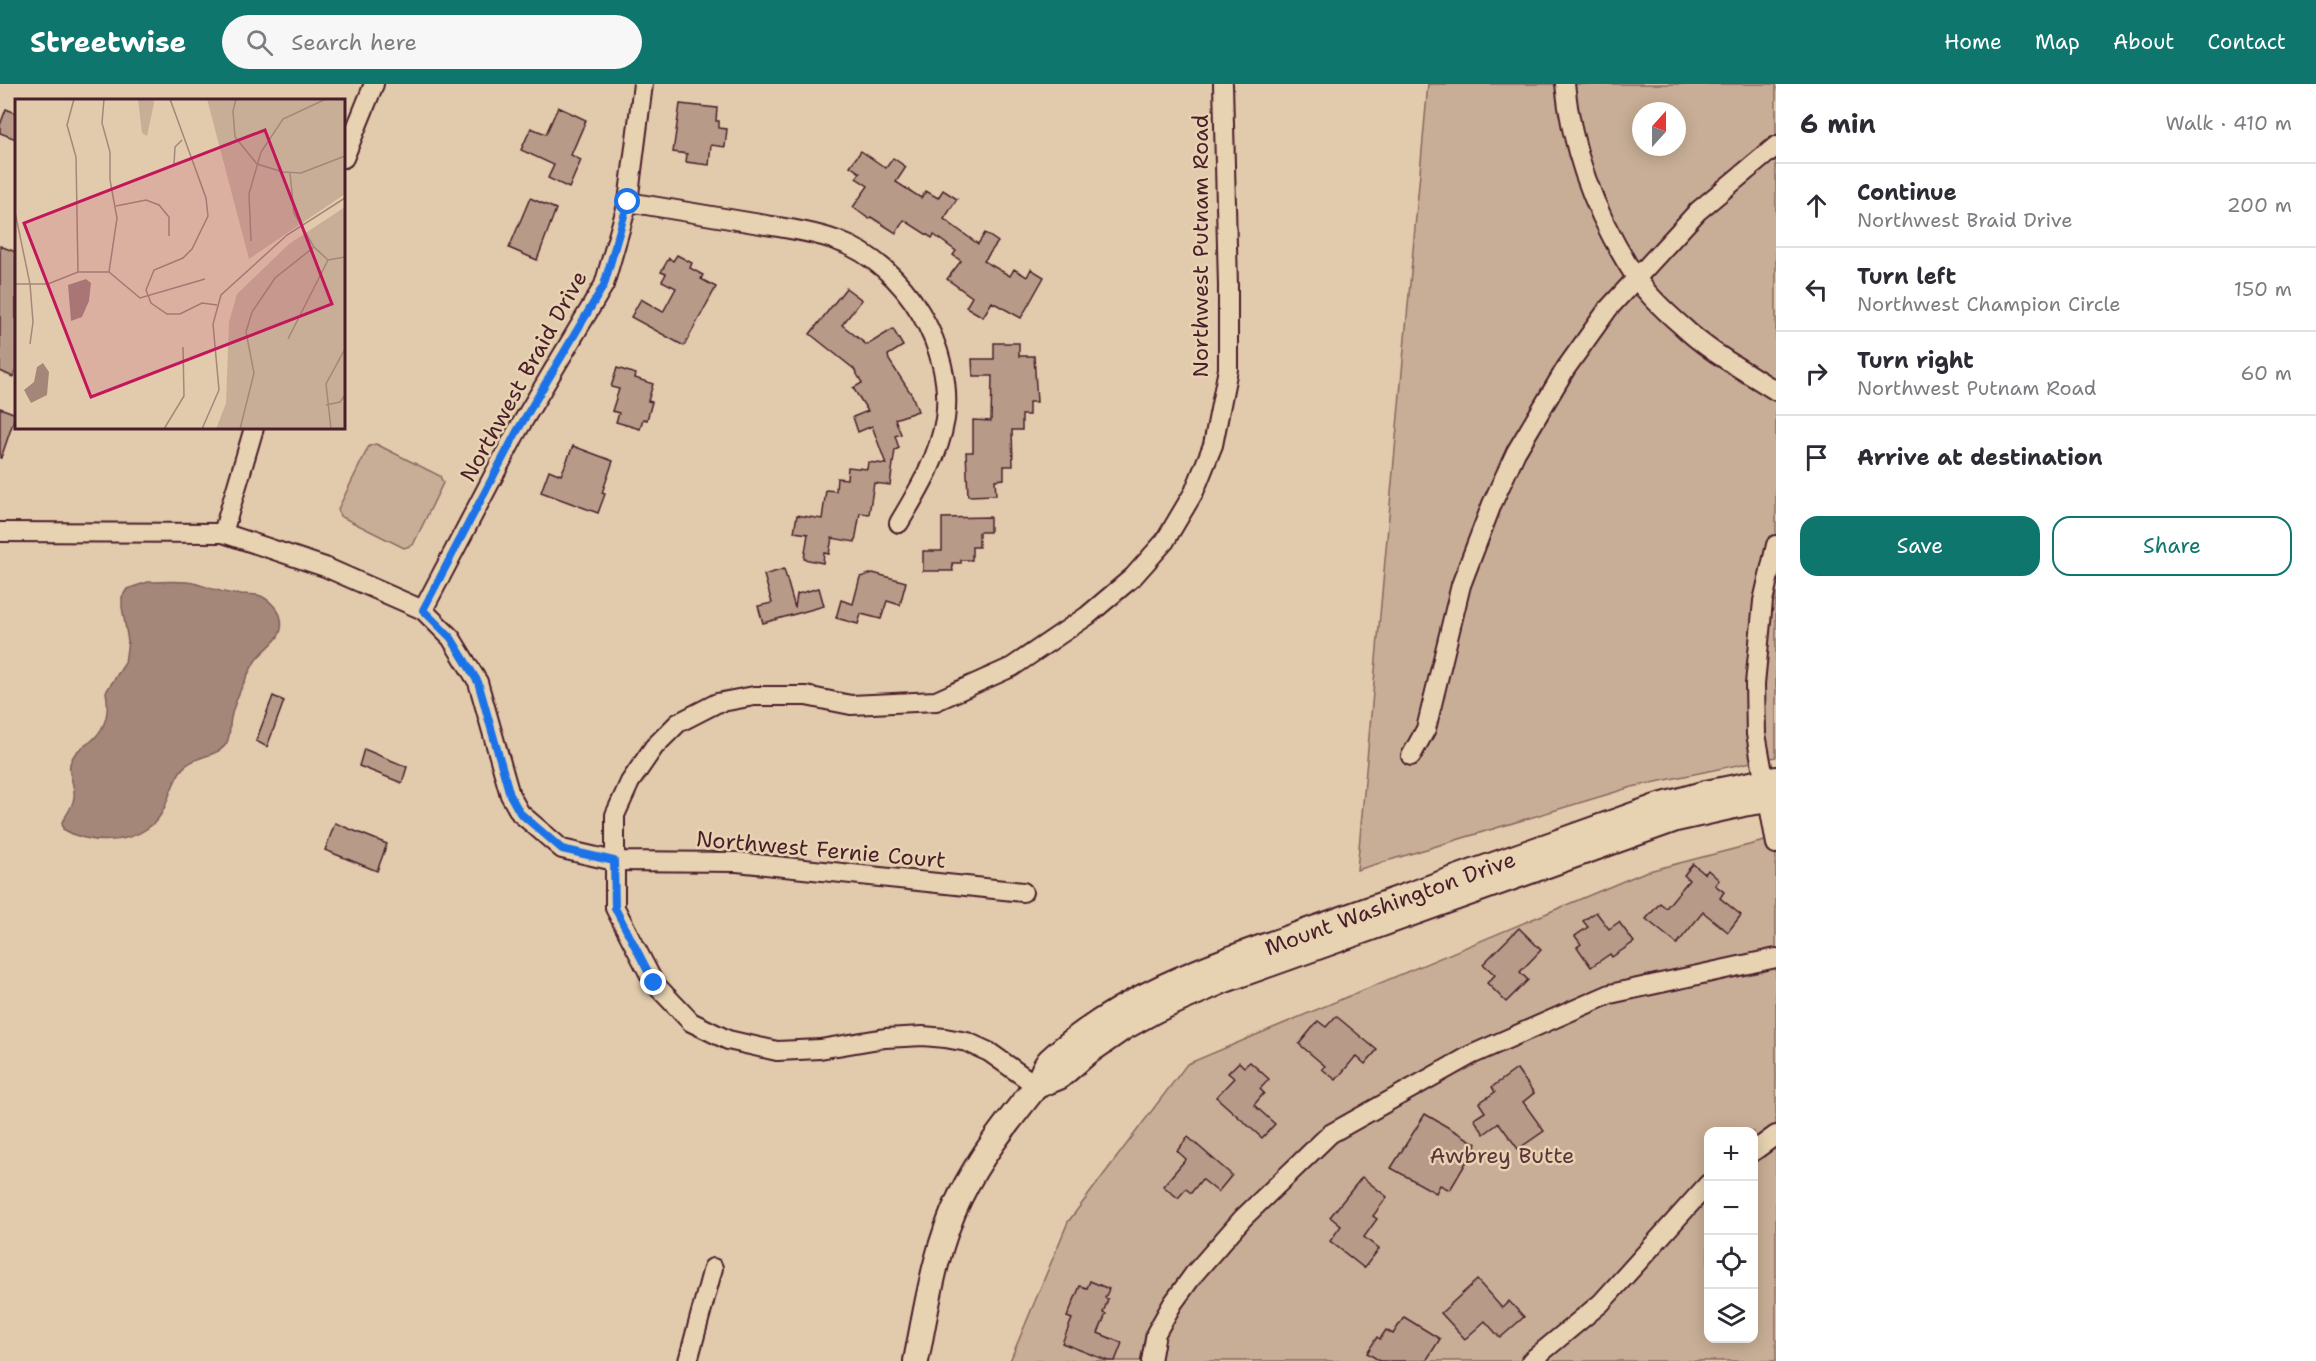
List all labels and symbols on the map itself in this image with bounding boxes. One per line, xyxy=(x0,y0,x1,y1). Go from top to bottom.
inset map xyxy=(15,99,345,429)
north arrow xyxy=(1632,102,1686,156)
street label: Northwest Putnam Road xyxy=(1186,114,1215,378)
route start xyxy=(614,188,640,214)
street label: Northwest Braid Drive xyxy=(453,265,594,487)
street label: Northwest Fernie Court xyxy=(695,824,947,875)
street label: Mount Washington Drive xyxy=(1261,845,1520,962)
route end xyxy=(640,969,666,995)
park label: Awbrey Butte xyxy=(1429,1141,1575,1170)

